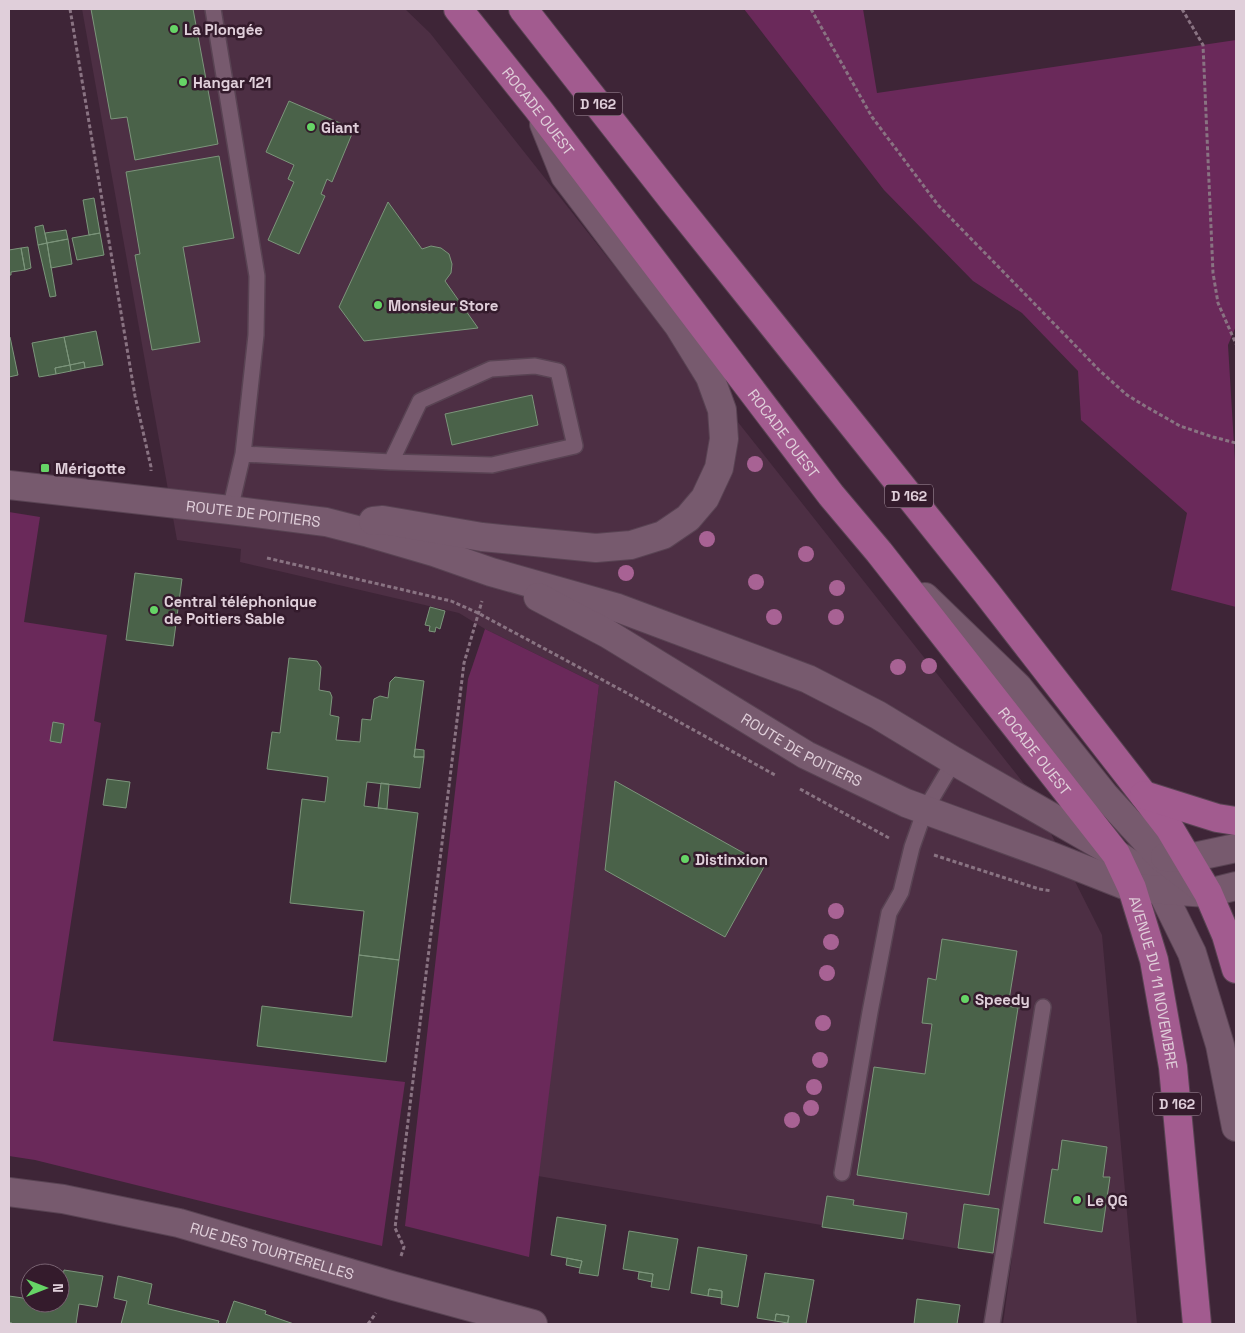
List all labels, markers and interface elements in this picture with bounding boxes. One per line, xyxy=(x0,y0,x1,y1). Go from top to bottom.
place label: La Plongée xyxy=(184,20,263,39)
marker: La Plongée xyxy=(168,23,180,35)
street label: ROCADE OUEST xyxy=(498,63,579,159)
place label: Hangar 121 xyxy=(193,73,271,92)
marker: Hangar 121 xyxy=(177,76,189,88)
road number: D 162 xyxy=(574,92,622,116)
place label: Giant xyxy=(321,118,360,137)
marker: Giant xyxy=(305,121,317,133)
place label: Monsieur Store xyxy=(388,296,499,315)
marker: Monsieur Store xyxy=(372,299,384,311)
street label: ROCADE OUEST xyxy=(744,385,824,482)
place label: Mérigotte xyxy=(55,459,126,478)
marker: Mérigotte xyxy=(39,462,51,474)
road number: D 162 xyxy=(885,484,933,508)
street label: ROUTE DE POITIERS xyxy=(185,496,322,531)
place label: Central téléphonique de Poitiers Sable xyxy=(164,592,317,628)
marker: Central téléphonique de Poitiers Sable xyxy=(148,604,160,616)
street label: ROCADE OUEST xyxy=(995,703,1076,799)
street label: ROUTE DE POITIERS xyxy=(738,708,865,790)
place label: Distinxion xyxy=(695,850,768,869)
marker: Distinxion xyxy=(679,853,691,865)
street label: AVENUE DU 11 NOVEMBRE xyxy=(1125,894,1183,1071)
place label: Speedy xyxy=(975,990,1030,1009)
marker: Speedy xyxy=(959,993,971,1005)
road number: D 162 xyxy=(1153,1092,1201,1116)
place label: Le QG xyxy=(1087,1191,1128,1210)
marker: Le QG xyxy=(1071,1194,1083,1206)
street label: RUE DES TOURTERELLES xyxy=(188,1217,356,1283)
north arrow xyxy=(20,1263,70,1313)
text: N xyxy=(49,1283,67,1293)

